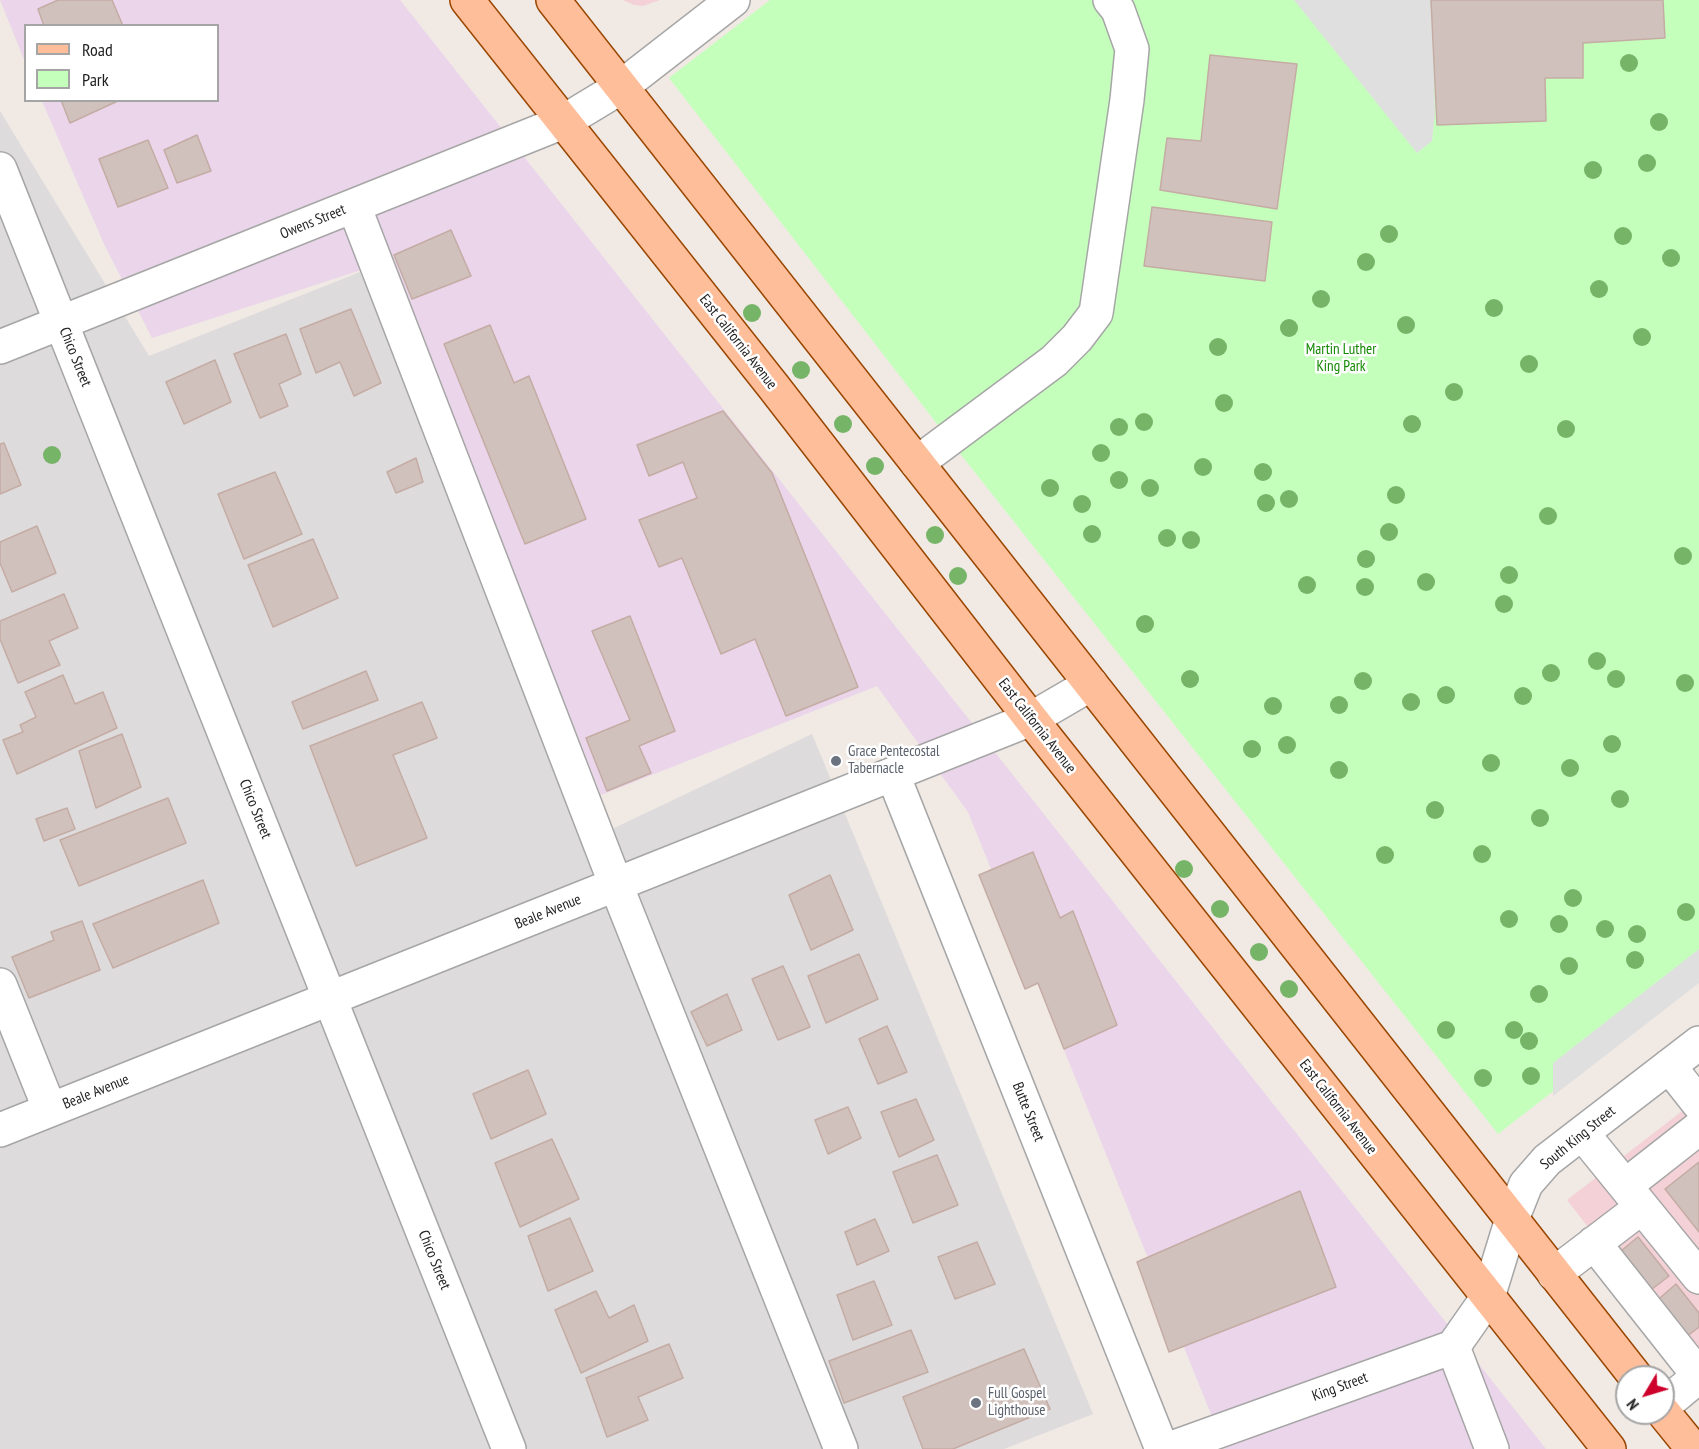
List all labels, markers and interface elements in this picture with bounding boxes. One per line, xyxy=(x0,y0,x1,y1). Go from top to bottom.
legend xyxy=(24,24,219,102)
text: Road xyxy=(82,38,113,61)
text: Park xyxy=(82,68,109,91)
street label: Owens Street xyxy=(278,201,348,243)
street label: East California Avenue xyxy=(695,291,781,393)
street label: Chico Street xyxy=(55,325,95,389)
park label: Martin Luther King Park xyxy=(1306,341,1376,376)
street label: East California Avenue xyxy=(994,675,1080,777)
place label: Grace Pentecostal Tabernacle xyxy=(848,743,939,778)
marker: Grace Pentecostal Tabernacle xyxy=(829,754,843,768)
street label: Chico Street xyxy=(235,777,275,841)
street label: Beale Avenue xyxy=(512,891,584,933)
street label: East California Avenue xyxy=(1295,1056,1381,1158)
street label: Beale Avenue xyxy=(60,1071,132,1113)
street label: Butte Street xyxy=(1008,1080,1048,1144)
street label: South King Street xyxy=(1537,1102,1619,1174)
street label: Chico Street xyxy=(414,1228,454,1292)
north arrow xyxy=(1615,1365,1675,1425)
street label: King Street xyxy=(1310,1369,1370,1405)
place label: Full Gospel Lighthouse xyxy=(988,1385,1046,1420)
text: N xyxy=(1622,1395,1643,1414)
marker: Full Gospel Lighthouse xyxy=(969,1396,983,1410)

